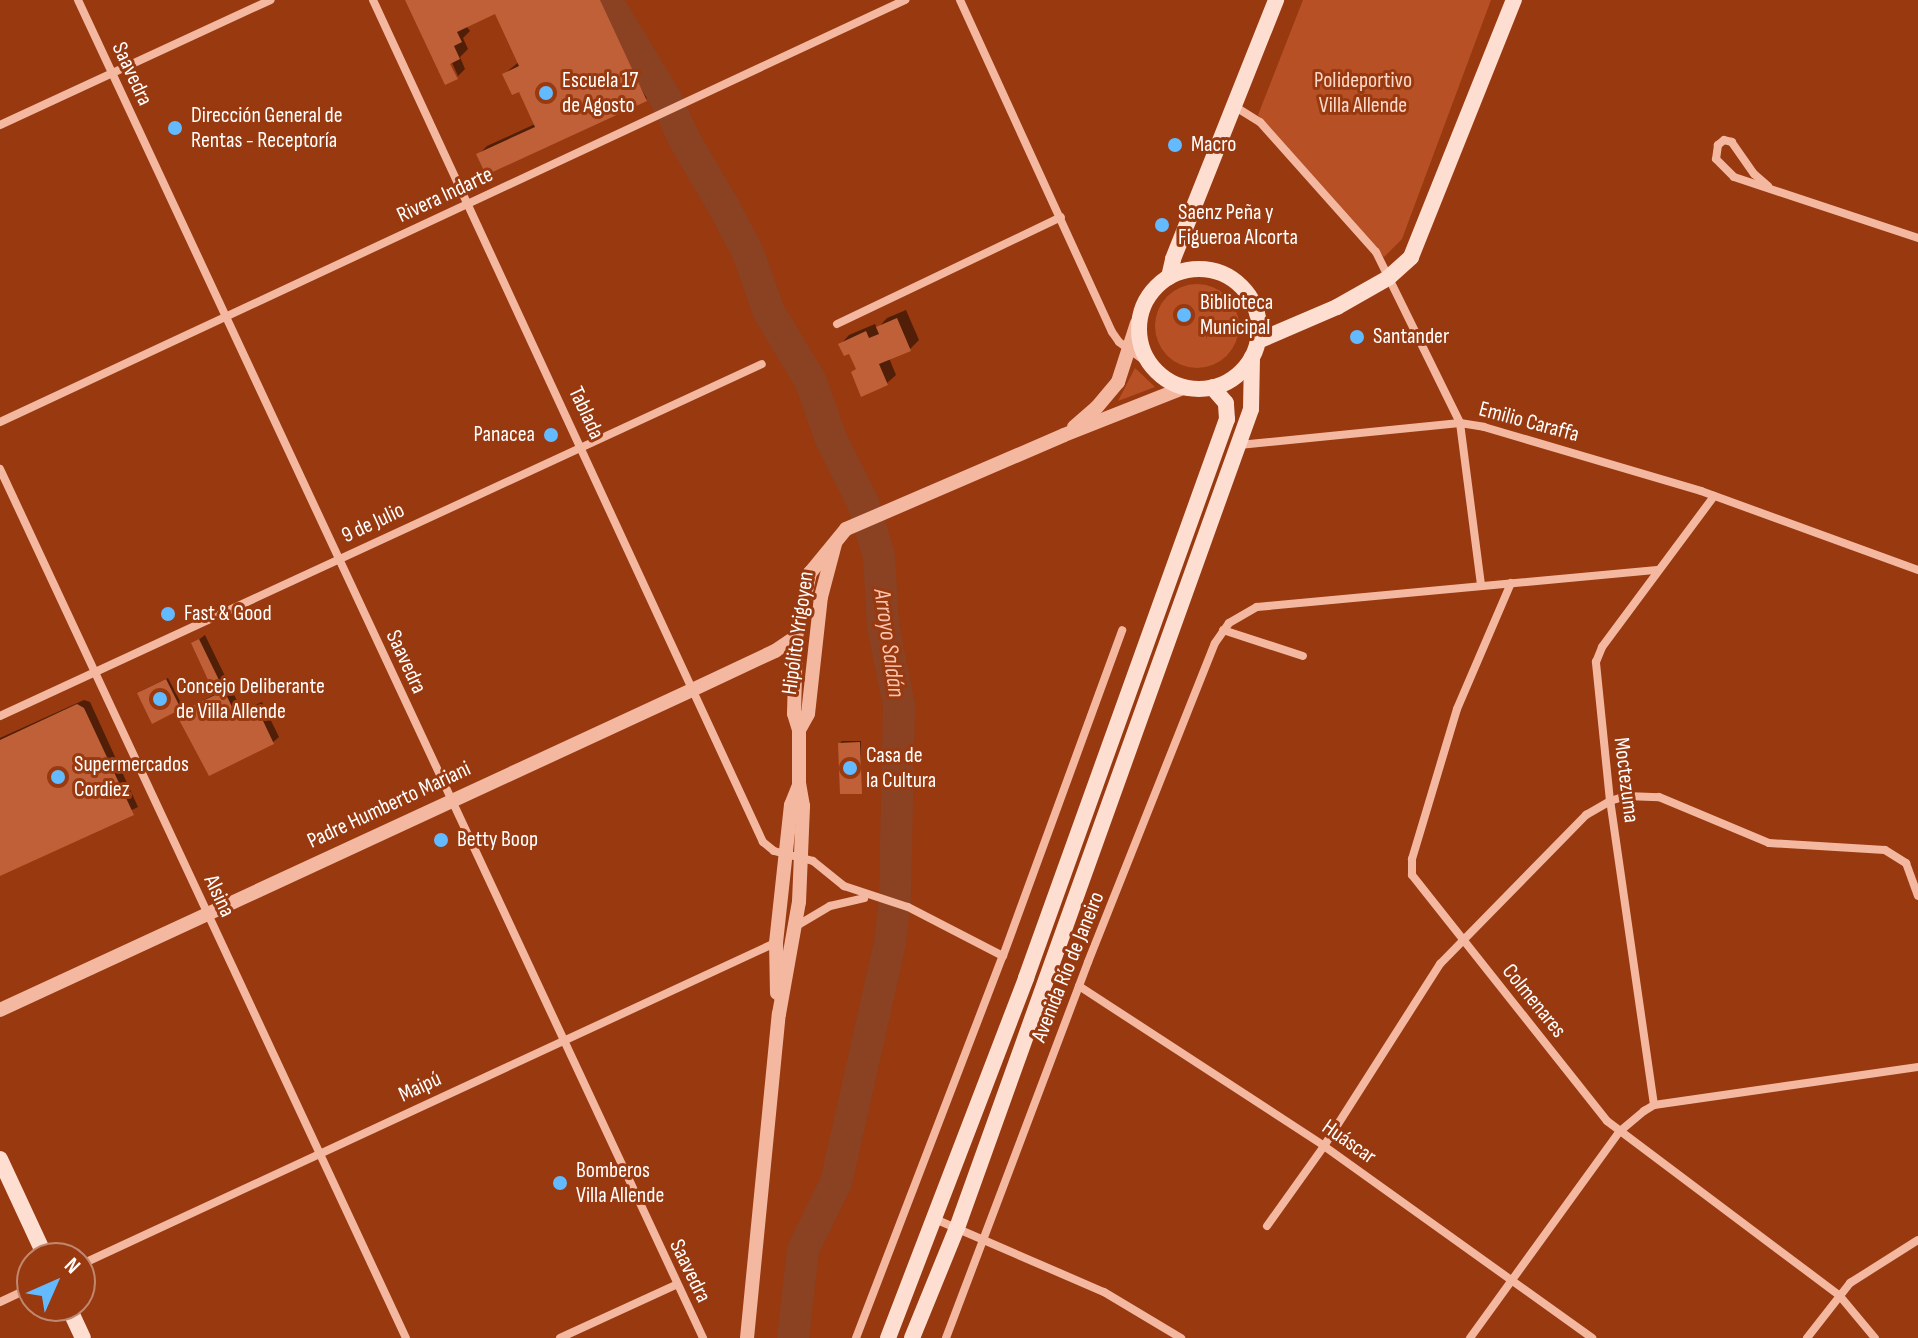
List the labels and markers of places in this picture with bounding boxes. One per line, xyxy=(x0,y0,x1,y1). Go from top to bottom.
place label: Escuela 17 de Agosto xyxy=(562,67,638,118)
marker: Escuela 17 de Agosto xyxy=(537,84,555,102)
place label: Dirección General de Rentas - Receptoría xyxy=(191,102,343,154)
marker: Dirección General de Rentas - Receptoría xyxy=(166,119,184,137)
place label: Macro xyxy=(1191,132,1236,158)
marker: Macro xyxy=(1166,136,1184,154)
place label: Saenz Peña y Figueroa Alcorta xyxy=(1178,199,1298,250)
marker: Saenz Peña y Figueroa Alcorta xyxy=(1153,216,1171,234)
place label: Biblioteca Municipal xyxy=(1200,289,1273,340)
marker: Biblioteca Municipal xyxy=(1175,306,1193,324)
place label: Santander xyxy=(1373,324,1449,350)
marker: Santander xyxy=(1348,328,1366,346)
place label: Panacea xyxy=(474,422,535,448)
marker: Panacea xyxy=(542,426,560,444)
place label: Fast & Good xyxy=(184,601,272,627)
marker: Fast & Good xyxy=(159,605,177,623)
place label: Concejo Deliberante de Villa Allende xyxy=(176,673,325,724)
marker: Concejo Deliberante de Villa Allende xyxy=(151,690,169,708)
place label: Casa de la Cultura xyxy=(866,742,936,794)
place label: Supermercados Cordiez xyxy=(74,751,189,802)
marker: Casa de la Cultura xyxy=(841,759,859,777)
marker: Supermercados Cordiez xyxy=(49,768,67,786)
place label: Betty Boop xyxy=(457,827,538,853)
marker: Betty Boop xyxy=(432,831,450,849)
place label: Bomberos Villa Allende xyxy=(576,1157,664,1208)
marker: Bomberos Villa Allende xyxy=(551,1174,569,1192)

